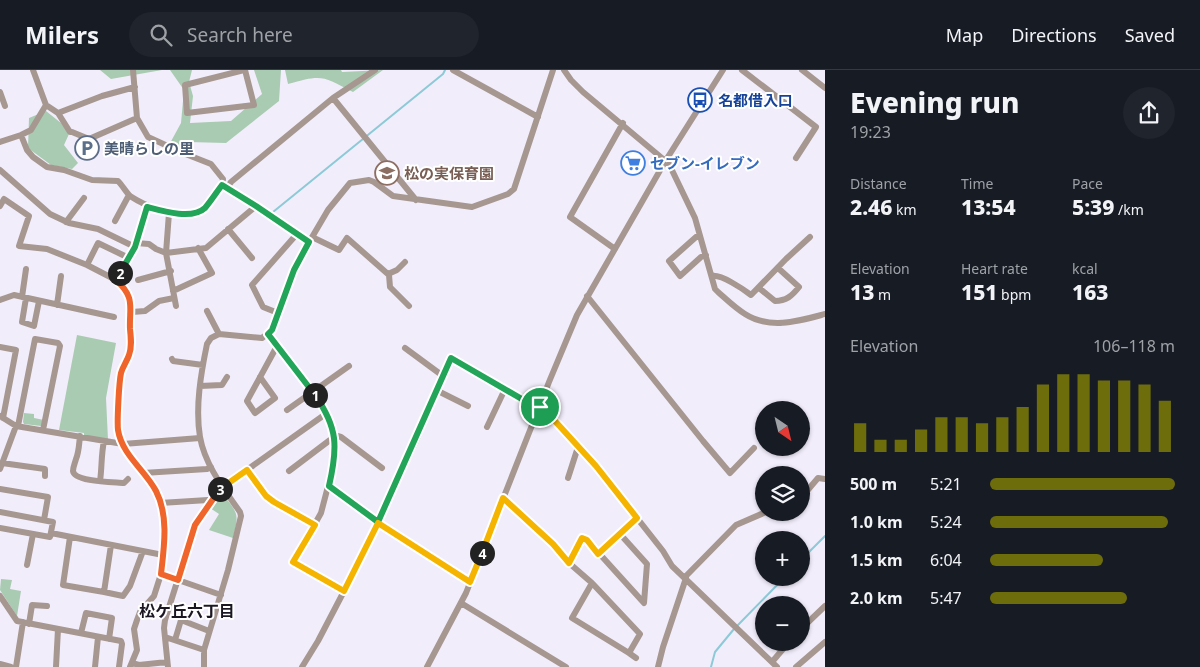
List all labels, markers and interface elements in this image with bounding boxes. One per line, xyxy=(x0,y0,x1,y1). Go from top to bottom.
search box xyxy=(129,12,479,57)
text: Milers xyxy=(25,18,99,51)
icon: search xyxy=(147,21,175,49)
text: Search here xyxy=(187,22,293,48)
text: Map xyxy=(946,23,983,47)
text: Directions xyxy=(1011,23,1097,47)
text: Saved xyxy=(1125,23,1175,47)
text: Evening run xyxy=(850,83,1019,121)
bus stop icon: 名都借入口 xyxy=(687,87,713,113)
button: share xyxy=(1123,87,1175,139)
place label: 名都借入口 xyxy=(718,90,793,110)
text: 19:23 xyxy=(850,121,891,143)
parking icon: 美晴らしの里 xyxy=(74,135,100,161)
place label: 美晴らしの里 xyxy=(104,138,194,158)
supermarket icon: セブン-イレブン xyxy=(620,150,646,176)
place label: セブン-イレブン xyxy=(650,153,760,173)
school or university icon: 松の実保育園 xyxy=(374,160,400,186)
place label: 松の実保育園 xyxy=(404,163,494,183)
text: Distance xyxy=(850,174,907,193)
text: Time xyxy=(961,174,993,193)
text: Pace xyxy=(1072,174,1103,193)
text: 2.46 xyxy=(850,193,892,221)
text: 13:54 xyxy=(961,193,1016,221)
text: 5:39 xyxy=(1072,193,1114,221)
text: km xyxy=(892,200,917,219)
text: /km xyxy=(1114,200,1144,219)
text: Elevation xyxy=(850,259,910,278)
text: Heart rate xyxy=(961,259,1028,278)
text: kcal xyxy=(1072,259,1098,278)
pin: 2 xyxy=(108,260,132,286)
text: 2 xyxy=(116,264,125,283)
text: 13 xyxy=(850,278,874,306)
text: 151 xyxy=(961,278,997,306)
text: 163 xyxy=(1072,278,1108,306)
text: m xyxy=(874,285,891,304)
text: bpm xyxy=(997,285,1031,304)
text: Elevation xyxy=(850,335,918,357)
text: 106–118 m xyxy=(1093,335,1175,357)
pin: 1 xyxy=(302,382,328,408)
text: 1 xyxy=(311,386,320,405)
pin xyxy=(519,386,561,428)
icon: arrive xyxy=(526,393,554,421)
north arrow xyxy=(755,401,810,456)
map controls xyxy=(755,401,810,651)
button: layers xyxy=(755,466,810,521)
text: 500 m xyxy=(850,473,897,495)
text: 5:21 xyxy=(930,473,962,495)
pin: 3 xyxy=(208,476,232,502)
text: 3 xyxy=(216,480,225,499)
text: 1.0 km xyxy=(850,511,902,533)
text: 5:24 xyxy=(930,511,962,533)
button: + xyxy=(755,531,810,586)
pin: 4 xyxy=(470,540,494,566)
text: 4 xyxy=(478,544,487,563)
text: 1.5 km xyxy=(850,549,902,571)
text: 6:04 xyxy=(930,549,962,571)
text: 2.0 km xyxy=(850,587,902,609)
text: 5:47 xyxy=(930,587,962,609)
button: − xyxy=(755,596,810,651)
district label: 松ケ丘六丁目 xyxy=(139,600,235,622)

